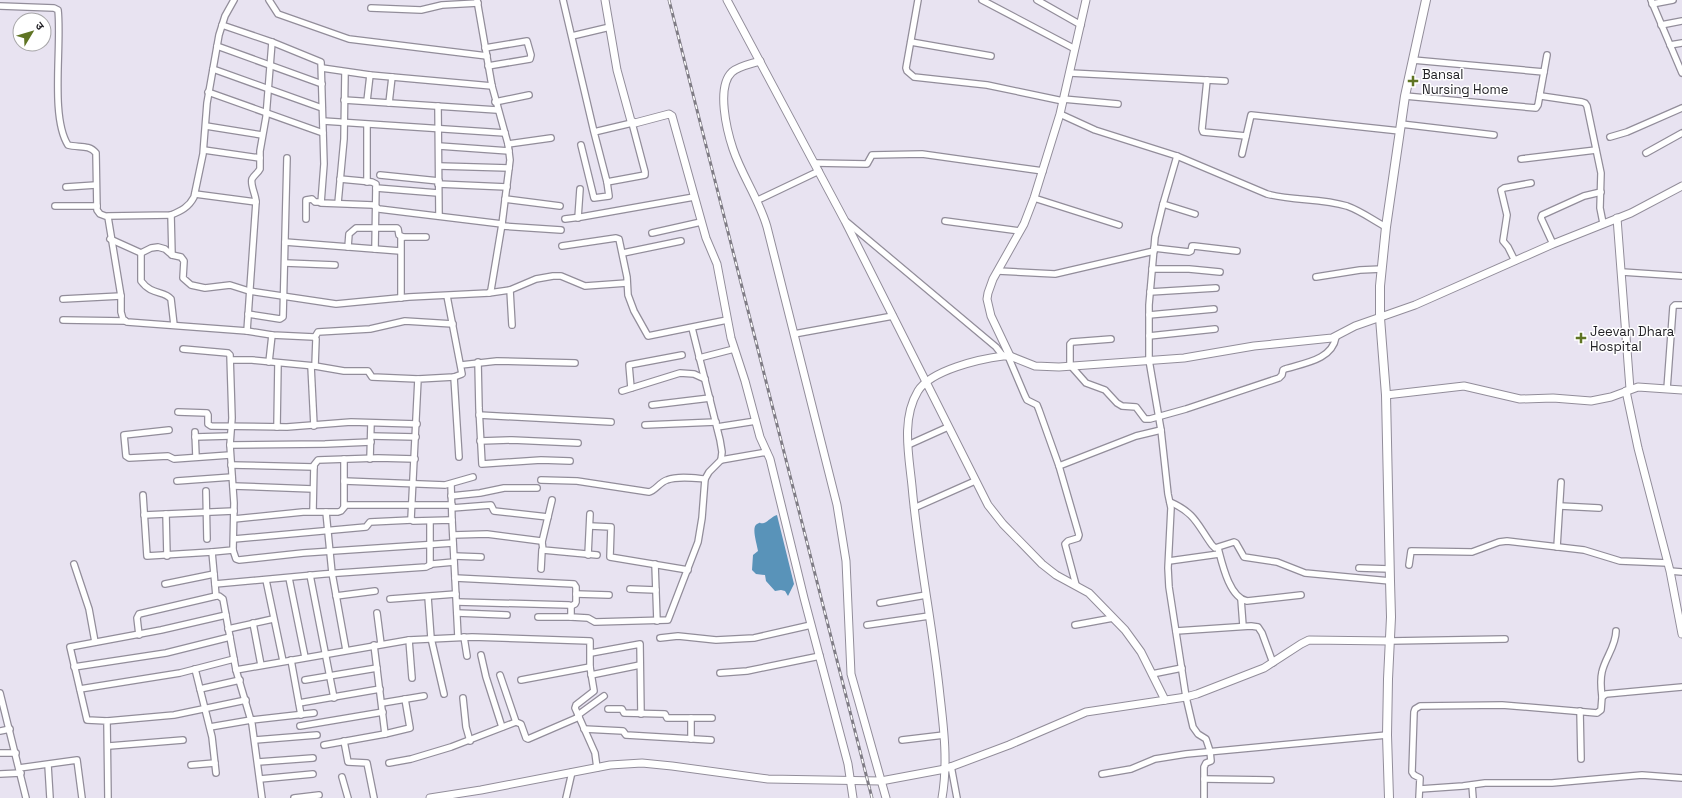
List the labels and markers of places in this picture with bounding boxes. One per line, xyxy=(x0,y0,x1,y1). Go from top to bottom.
place label: Bansal Nursing Home xyxy=(1422,66,1509,98)
marker: Bansal Nursing Home xyxy=(1407,75,1419,87)
place label: Jeevan Dhara Hospital xyxy=(1590,323,1675,355)
marker: Jeevan Dhara Hospital xyxy=(1575,332,1587,344)

